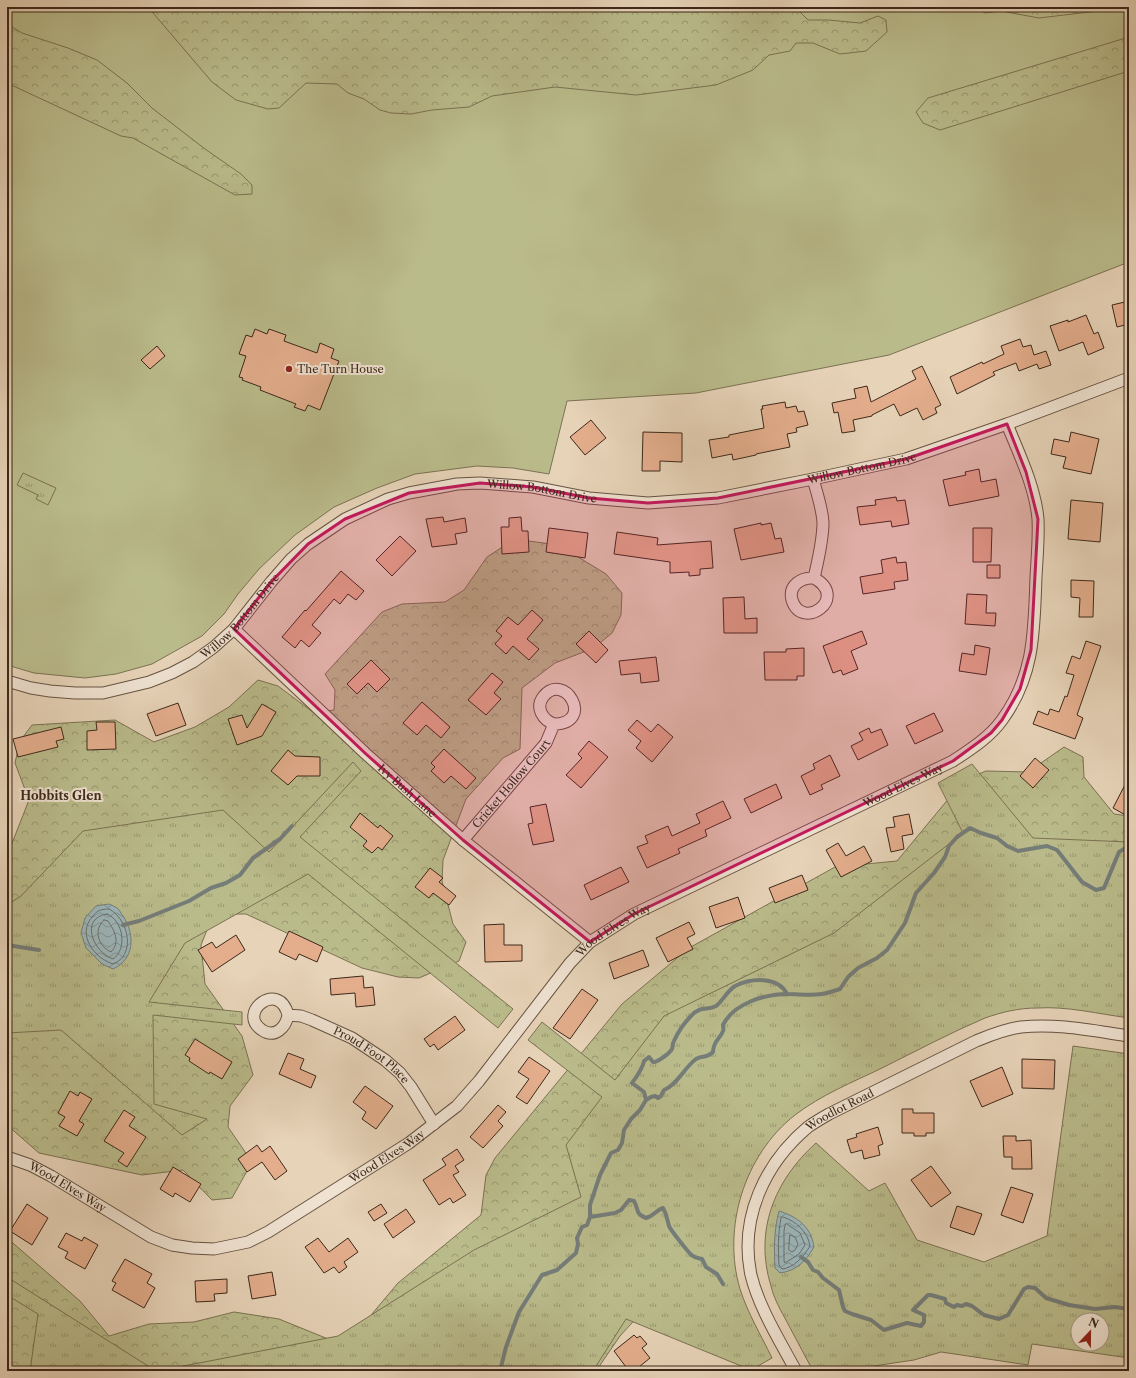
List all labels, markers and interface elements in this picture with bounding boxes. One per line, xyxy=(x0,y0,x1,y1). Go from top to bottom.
place label: The Turn House xyxy=(297,362,384,376)
marker: The Turn House xyxy=(284,364,294,374)
street label: Willow Bottom Drive xyxy=(805,449,918,487)
street label: Willow Bottom Drive xyxy=(486,476,597,506)
street label: Willow Bottom Drive xyxy=(197,571,282,662)
street label: Cricket Hollow Court xyxy=(469,738,553,831)
street label: Wood Elves Way xyxy=(860,760,946,811)
street label: Ivy Bush Lane xyxy=(375,761,440,820)
district label: Hobbits Glen xyxy=(20,788,102,803)
street label: Wood Elves Way xyxy=(572,900,654,960)
street label: Proud Foot Place xyxy=(331,1024,412,1086)
street label: Woodlot Road xyxy=(802,1086,876,1134)
street label: Wood Elves Way xyxy=(346,1126,428,1186)
street label: Wood Elves Way xyxy=(26,1158,110,1215)
north arrow xyxy=(1070,1312,1110,1352)
text: N xyxy=(1087,1314,1101,1331)

